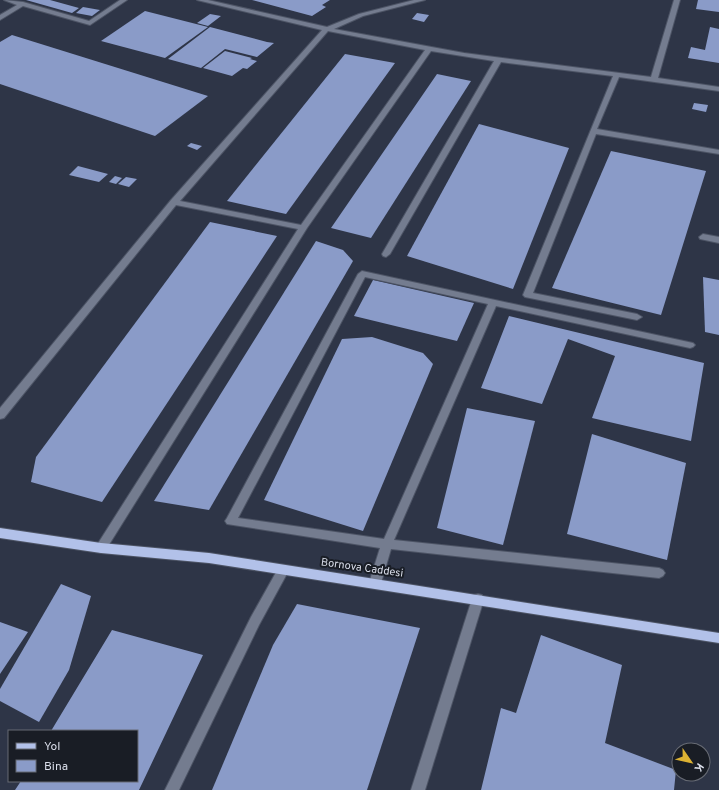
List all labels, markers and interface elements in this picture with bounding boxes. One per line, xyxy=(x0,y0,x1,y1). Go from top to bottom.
street label: Bornova Caddesi xyxy=(320,555,404,581)
legend xyxy=(8,730,138,782)
text: Yol xyxy=(44,739,60,755)
north arrow xyxy=(671,742,711,782)
text: Bina xyxy=(44,759,68,775)
text: K xyxy=(690,760,706,774)

